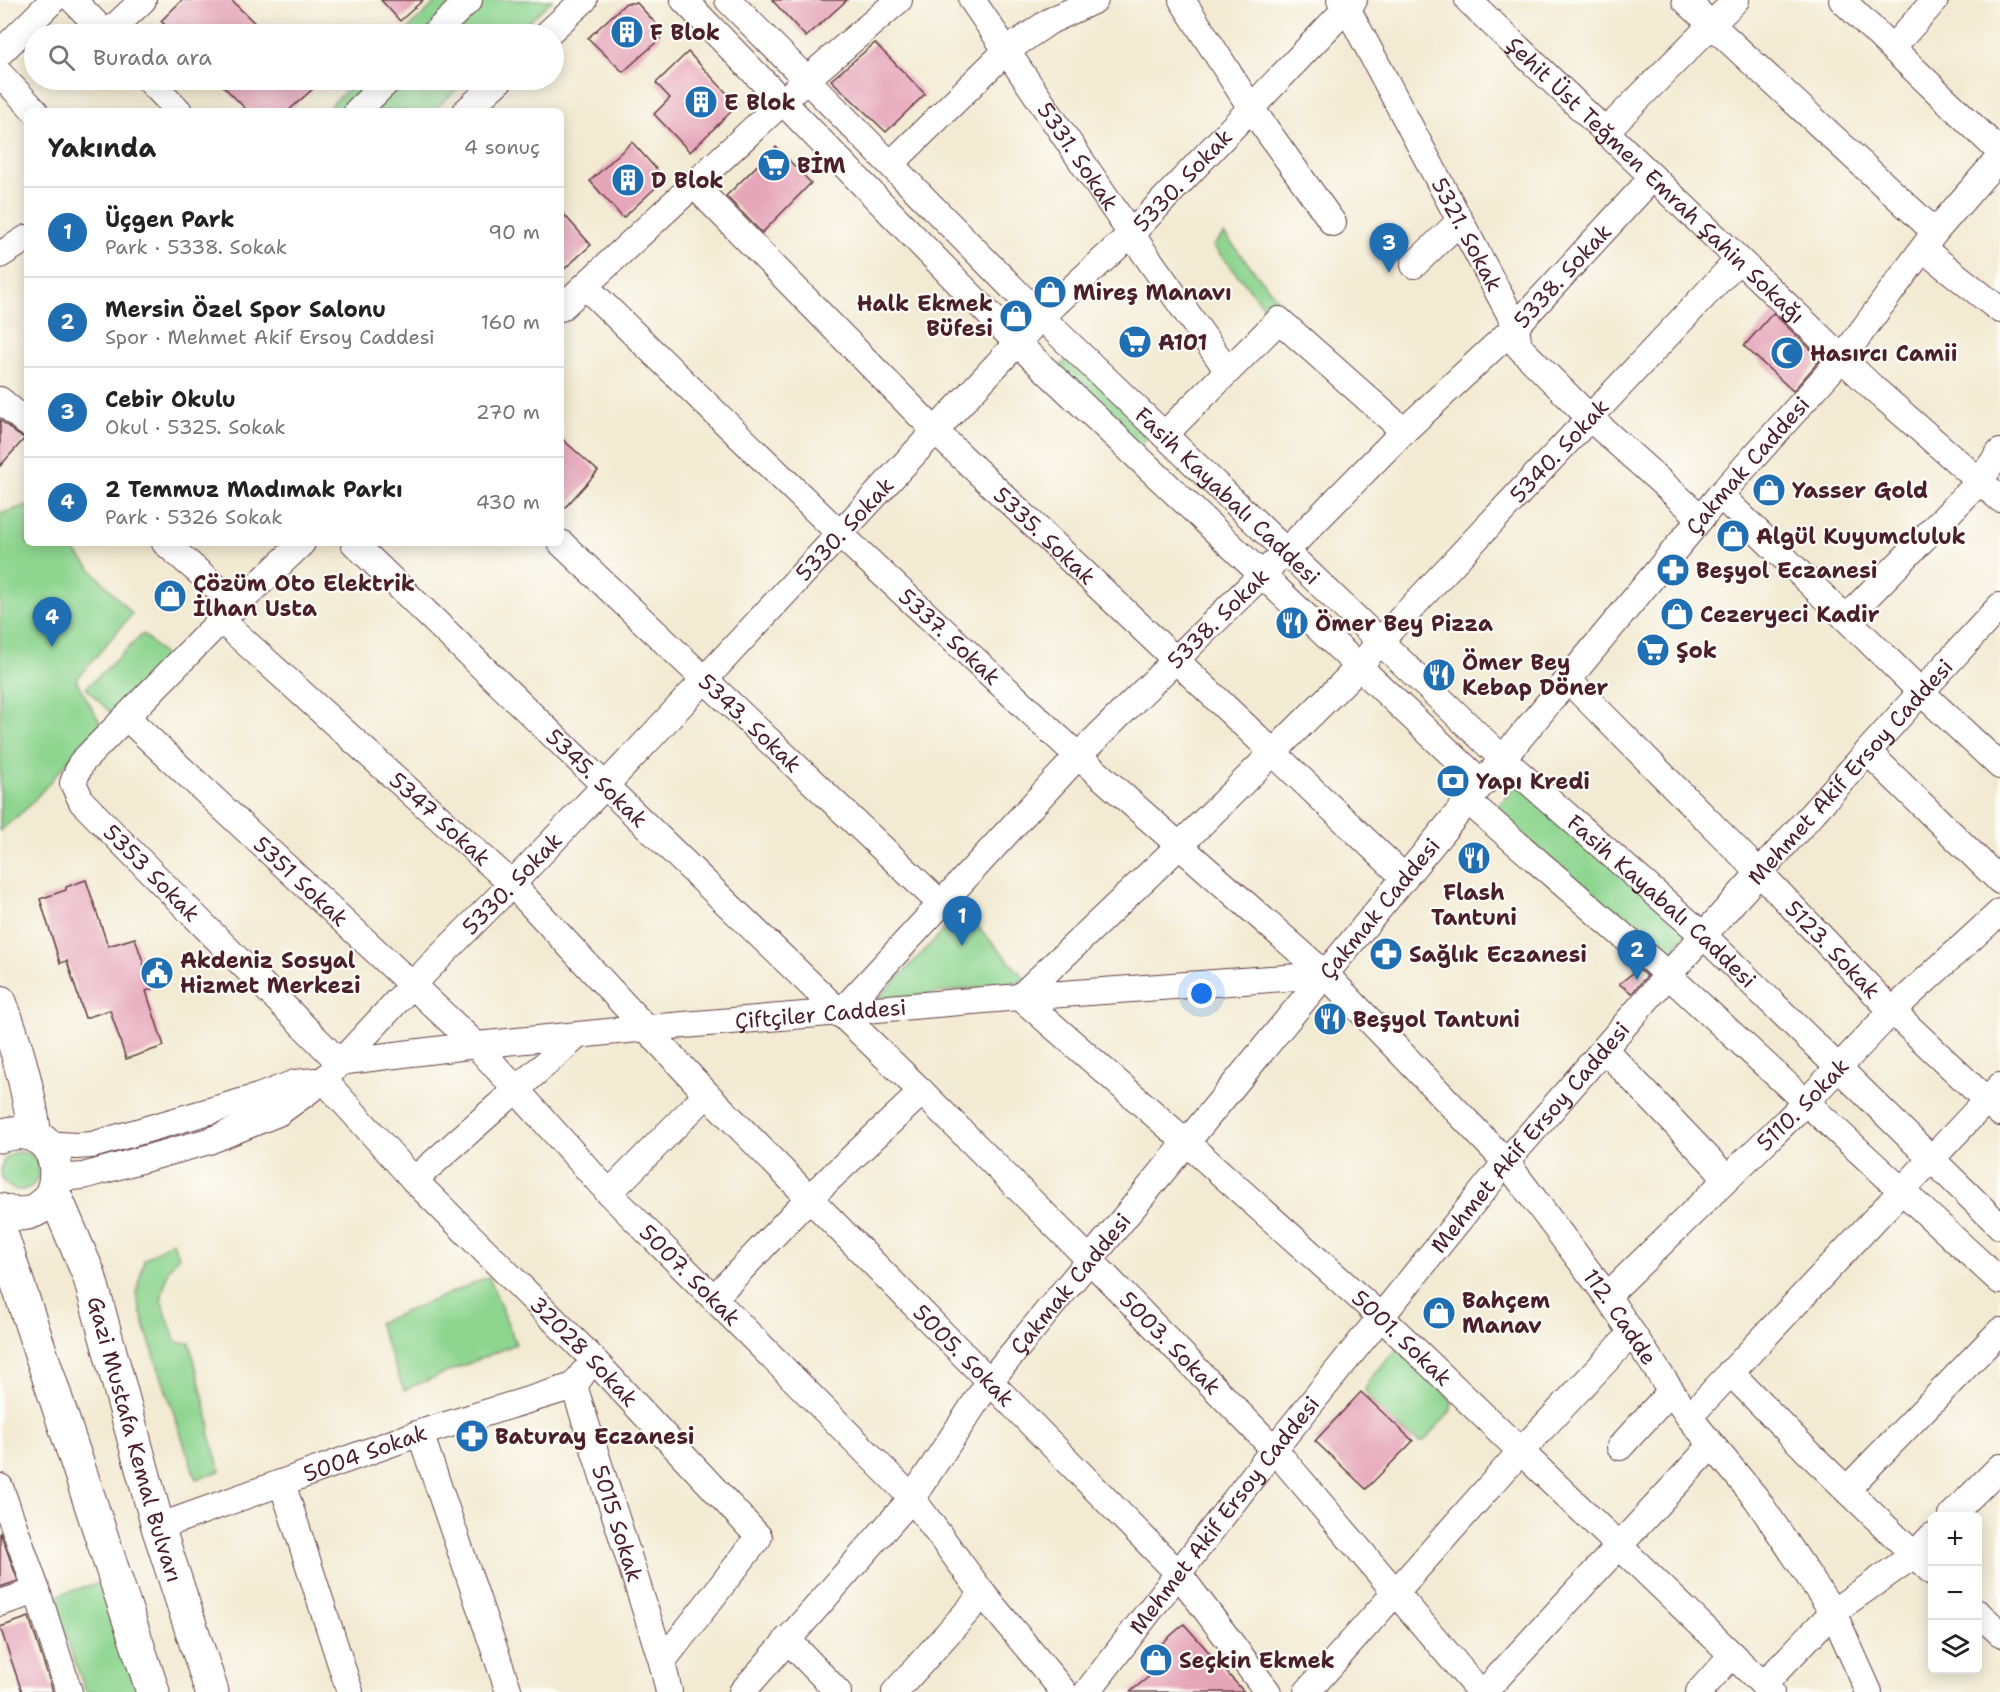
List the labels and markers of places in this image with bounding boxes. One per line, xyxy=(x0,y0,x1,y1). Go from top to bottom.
building icon: F Blok xyxy=(609,14,645,50)
place label: F Blok xyxy=(650,18,720,47)
building icon: E Blok xyxy=(683,84,719,120)
place label: E Blok xyxy=(724,88,796,117)
supermarket icon: BİM xyxy=(756,147,792,183)
place label: BİM xyxy=(797,150,846,180)
building icon: D Blok xyxy=(610,162,646,198)
place label: D Blok xyxy=(651,166,724,195)
pin: 3 xyxy=(1370,224,1408,273)
shop icon: Mireş Manavı xyxy=(1032,274,1068,310)
place label: Mireş Manavı xyxy=(1073,278,1232,307)
place label: Halk Ekmek Büfesi xyxy=(857,289,993,343)
shop icon: Halk Ekmek Büfesi xyxy=(998,298,1034,334)
supermarket icon: A101 xyxy=(1117,324,1153,360)
place label: A101 xyxy=(1158,328,1208,357)
mosque icon: Hasırcı Camii xyxy=(1769,335,1805,371)
place label: Hasırcı Camii xyxy=(1810,339,1957,368)
shop icon: Yasser Gold xyxy=(1751,472,1787,508)
place label: Yasser Gold xyxy=(1792,476,1928,505)
shop icon: Algül Kuyumcluluk xyxy=(1715,518,1751,554)
place label: Algül Kuyumcluluk xyxy=(1756,522,1966,551)
pharmacy icon: Beşyol Eczanesi xyxy=(1655,552,1691,588)
place label: Beşyol Eczanesi xyxy=(1696,556,1878,585)
place label: Çözüm Oto Elektrik İlhan Usta xyxy=(193,569,415,623)
shop icon: Çözüm Oto Elektrik İlhan Usta xyxy=(152,578,188,614)
shop icon: Cezeryeci Kadir xyxy=(1659,596,1695,632)
pin: 4 xyxy=(32,598,72,647)
place label: Cezeryeci Kadir xyxy=(1700,600,1880,629)
restaurant icon: Ömer Bey Pizza xyxy=(1274,605,1310,641)
place label: Ömer Bey Pizza xyxy=(1315,609,1493,638)
supermarket icon: Şok xyxy=(1635,632,1671,668)
place label: Şok xyxy=(1676,636,1717,665)
place label: Ömer Bey Kebap Döner xyxy=(1462,648,1609,702)
restaurant icon: Ömer Bey Kebap Döner xyxy=(1421,657,1457,693)
bank icon: Yapı Kredi xyxy=(1435,763,1471,799)
place label: Yapı Kredi xyxy=(1476,767,1590,796)
restaurant icon: Flash Tantuni xyxy=(1456,840,1492,876)
place label: Flash Tantuni xyxy=(1431,878,1517,932)
pin: 1 xyxy=(942,896,982,946)
pin: 2 xyxy=(1618,930,1656,980)
pharmacy icon: Sağlık Eczanesi xyxy=(1368,936,1404,972)
place label: Sağlık Eczanesi xyxy=(1409,940,1587,969)
place label: Akdeniz Sosyal Hizmet Merkezi xyxy=(180,946,361,1000)
public building icon: Akdeniz Sosyal Hizmet Merkezi xyxy=(139,955,175,991)
restaurant icon: Beşyol Tantuni xyxy=(1312,1001,1348,1037)
place label: Beşyol Tantuni xyxy=(1353,1005,1520,1034)
place label: Bahçem Manav xyxy=(1462,1286,1550,1340)
shop icon: Bahçem Manav xyxy=(1421,1295,1457,1331)
pharmacy icon: Baturay Eczanesi xyxy=(454,1418,490,1454)
place label: Baturay Eczanesi xyxy=(495,1422,695,1451)
shop icon: Seçkin Ekmek xyxy=(1138,1642,1174,1678)
place label: Seçkin Ekmek xyxy=(1179,1646,1335,1675)

